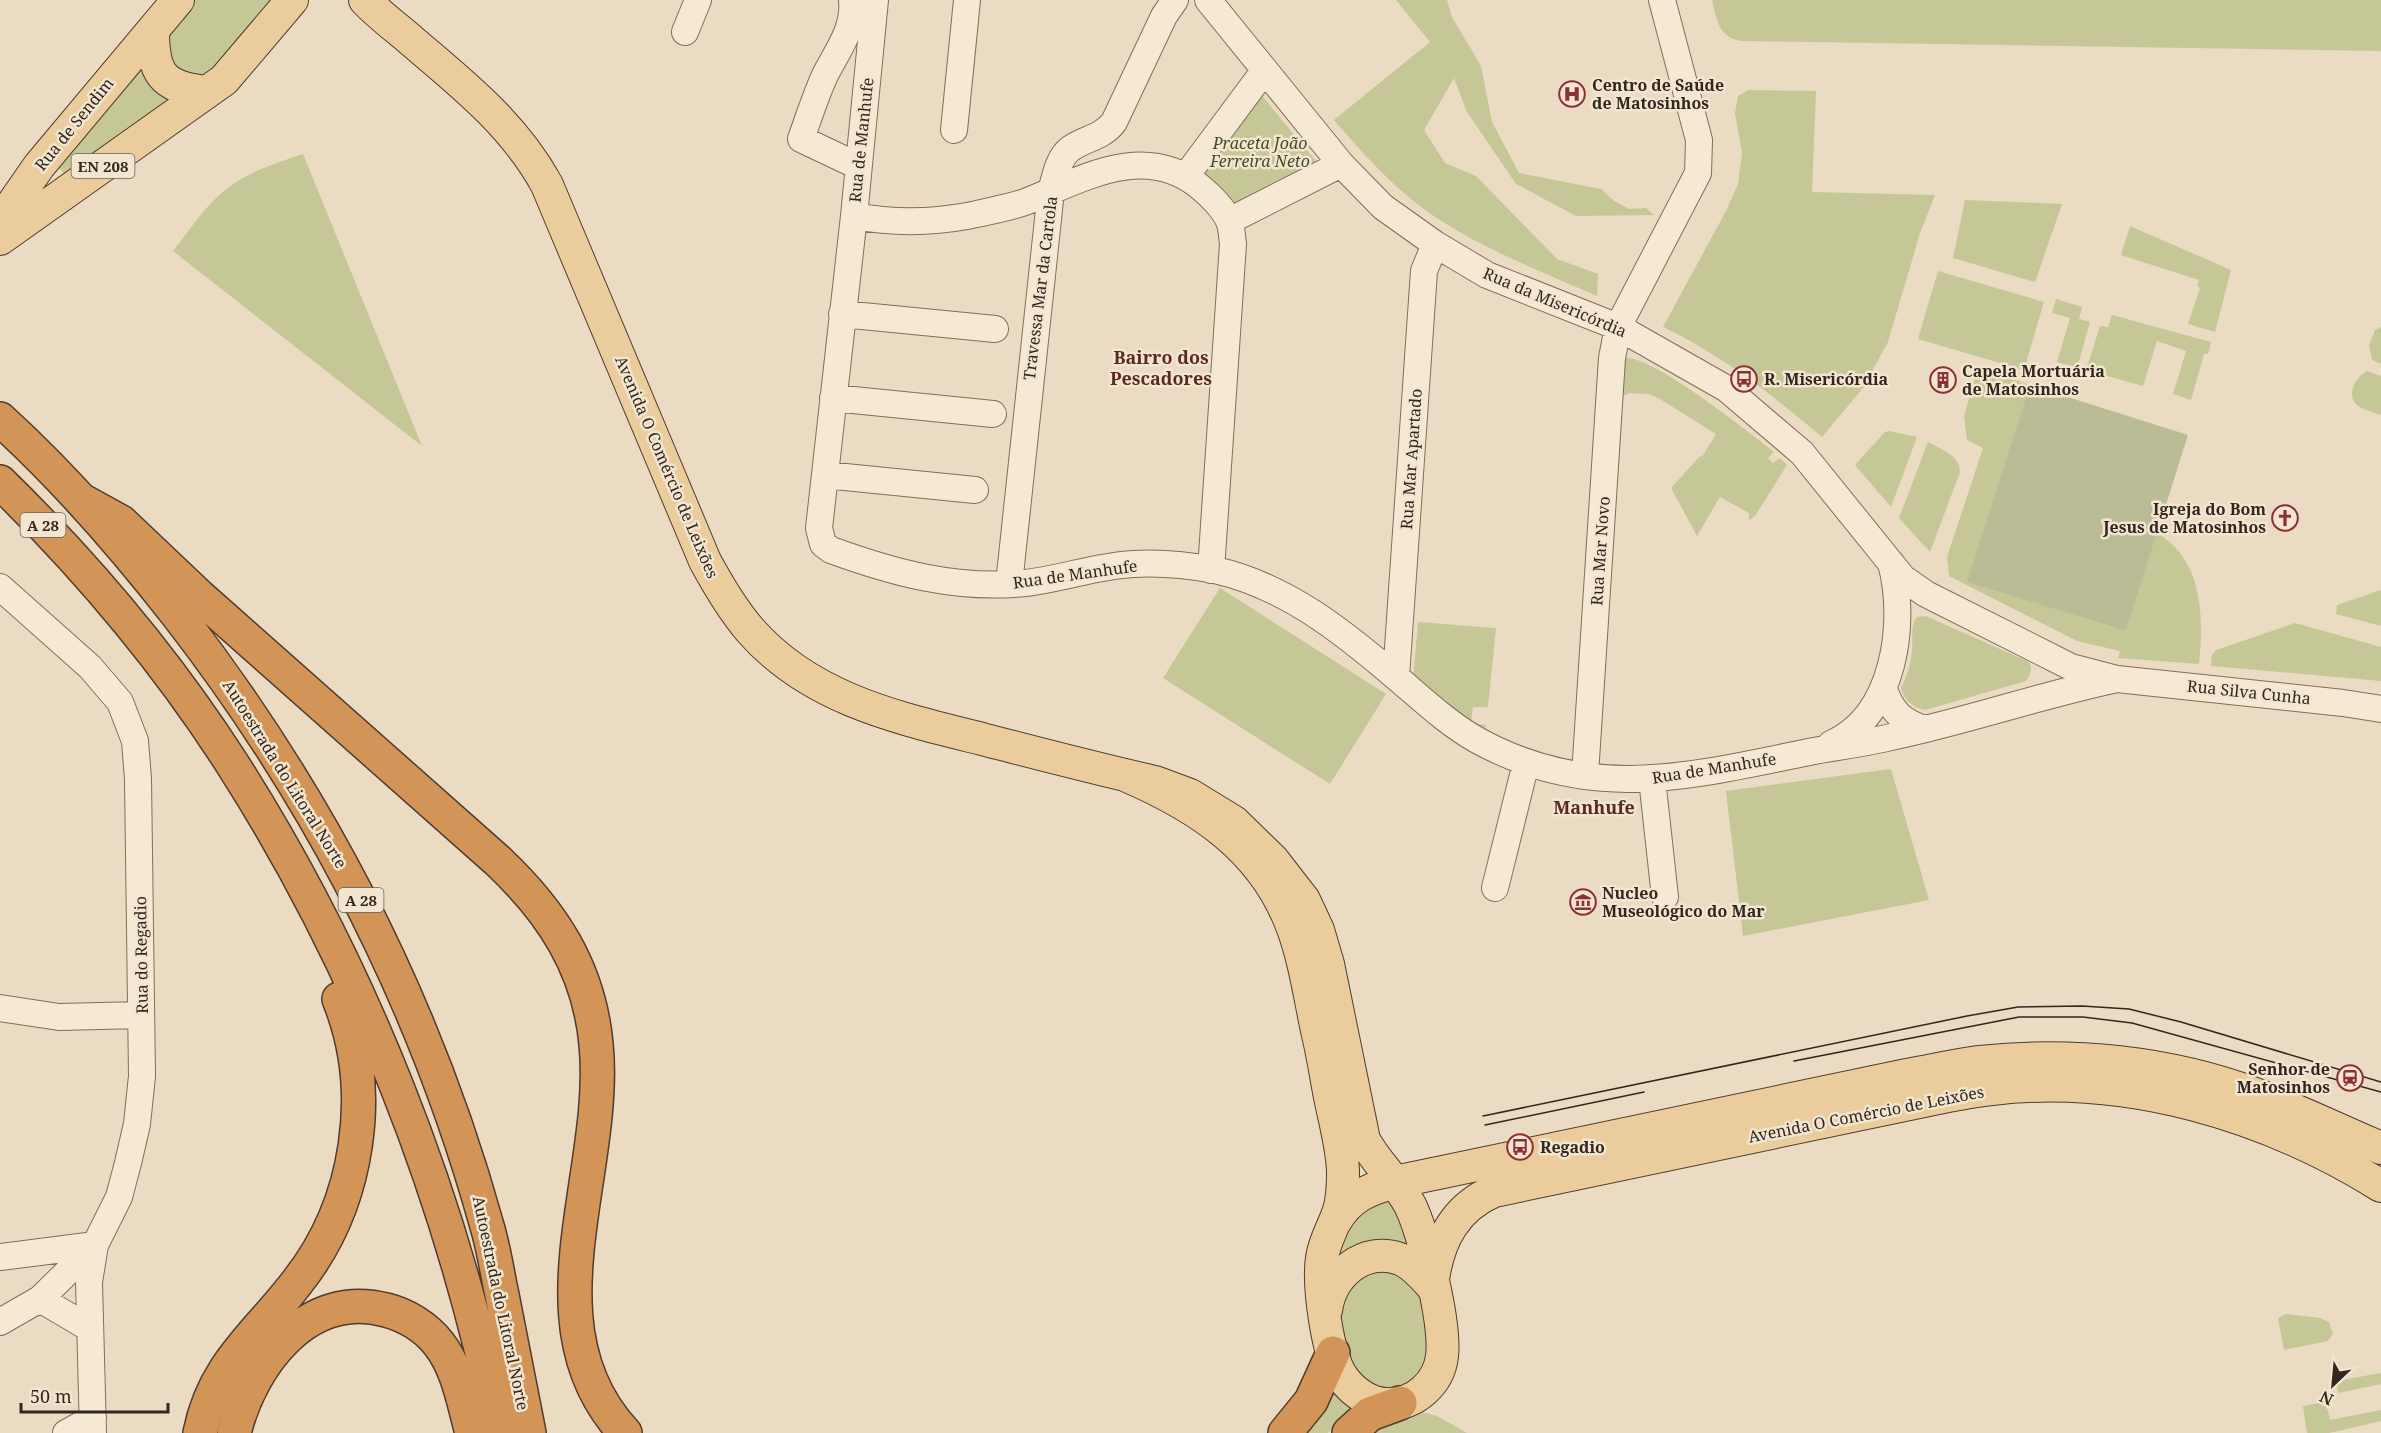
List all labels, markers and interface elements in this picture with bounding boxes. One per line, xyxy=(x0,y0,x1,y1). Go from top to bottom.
street label: Rua de Sendim xyxy=(30,73,118,175)
place label: Centro de Saúde de Matosinhos xyxy=(1592,74,1724,114)
street label: Rua de Manhufe xyxy=(844,76,878,204)
hospital icon: Centro de Saúde de Matosinhos xyxy=(1557,79,1587,109)
park label: Praceta João Ferreira Neto xyxy=(1209,132,1310,172)
road number: EN 208 xyxy=(72,154,134,178)
street label: Travessa Mar da Cartola xyxy=(1018,195,1062,381)
street label: Rua da Misericórdia xyxy=(1480,262,1630,342)
district label: Bairro dos Pescadores xyxy=(1110,345,1212,390)
street label: Avenida O Comércio de Leixões xyxy=(610,352,724,582)
place label: Capela Mortuária de Matosinhos xyxy=(1962,360,2105,400)
bus stop icon: R. Misericórdia xyxy=(1729,364,1759,394)
building icon: Capela Mortuária de Matosinhos xyxy=(1928,365,1958,395)
place label: R. Misericórdia xyxy=(1764,368,1889,390)
street label: Rua Mar Apartado xyxy=(1395,388,1427,530)
street label: Rua Mar Novo xyxy=(1585,496,1615,606)
place label: Igreja do Bom Jesus de Matosinhos xyxy=(2102,498,2266,538)
church icon: Igreja do Bom Jesus de Matosinhos xyxy=(2270,503,2300,533)
road number: A 28 xyxy=(20,513,66,537)
street label: Rua de Manhufe xyxy=(1011,554,1139,594)
street label: Rua Silva Cunha xyxy=(2186,675,2312,709)
street label: Autoestrada do Litoral Norte xyxy=(218,676,352,872)
street label: Rua de Manhufe xyxy=(1650,747,1778,789)
district label: Manhufe xyxy=(1553,795,1635,819)
place label: Nucleo Museológico do Mar xyxy=(1602,882,1765,922)
museum icon: Nucleo Museológico do Mar xyxy=(1568,887,1598,917)
road number: A 28 xyxy=(338,888,384,912)
street label: Rua do Regadio xyxy=(129,896,153,1014)
place label: Senhor de Matosinhos xyxy=(2237,1058,2330,1098)
station icon: Senhor de Matosinhos xyxy=(2335,1063,2365,1093)
street label: Avenida O Comércio de Leixões xyxy=(1746,1080,1986,1148)
bus stop icon: Regadio xyxy=(1505,1132,1535,1162)
place label: Regadio xyxy=(1540,1136,1605,1158)
street label: Autoestrada do Litoral Norte xyxy=(468,1194,534,1412)
north arrow xyxy=(2303,1355,2363,1415)
scale bar xyxy=(21,1376,168,1414)
text: 50 m xyxy=(30,1384,72,1408)
text: N xyxy=(2316,1386,2337,1411)

